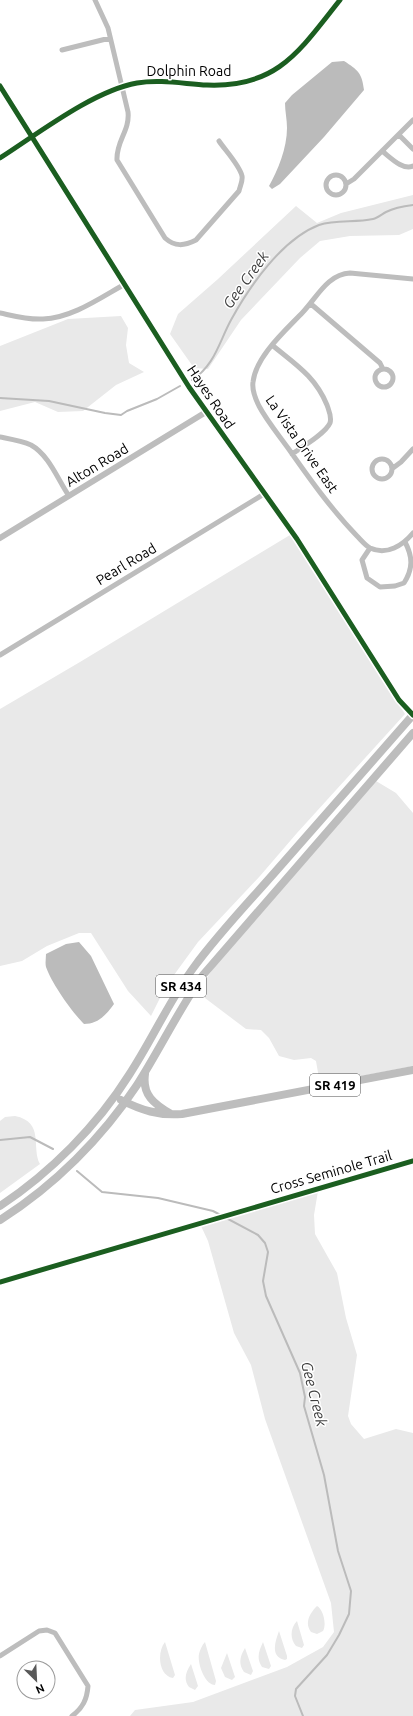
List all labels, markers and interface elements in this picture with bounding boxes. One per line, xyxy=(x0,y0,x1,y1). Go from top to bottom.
street label: Dolphin Road xyxy=(147,63,231,79)
water label: Gee Creek xyxy=(219,248,272,312)
street label: Hayes Road xyxy=(184,362,238,432)
street label: La Vista Drive East xyxy=(262,392,342,496)
street label: Alton Road xyxy=(63,440,131,490)
street label: Pearl Road xyxy=(93,540,159,588)
road number: SR 434 xyxy=(156,975,206,997)
road number: SR 419 xyxy=(310,1074,360,1096)
street label: Cross Seminole Trail xyxy=(268,1147,394,1197)
water label: Gee Creek xyxy=(298,1360,331,1428)
north arrow xyxy=(16,1660,56,1700)
text: N xyxy=(34,1682,46,1696)

